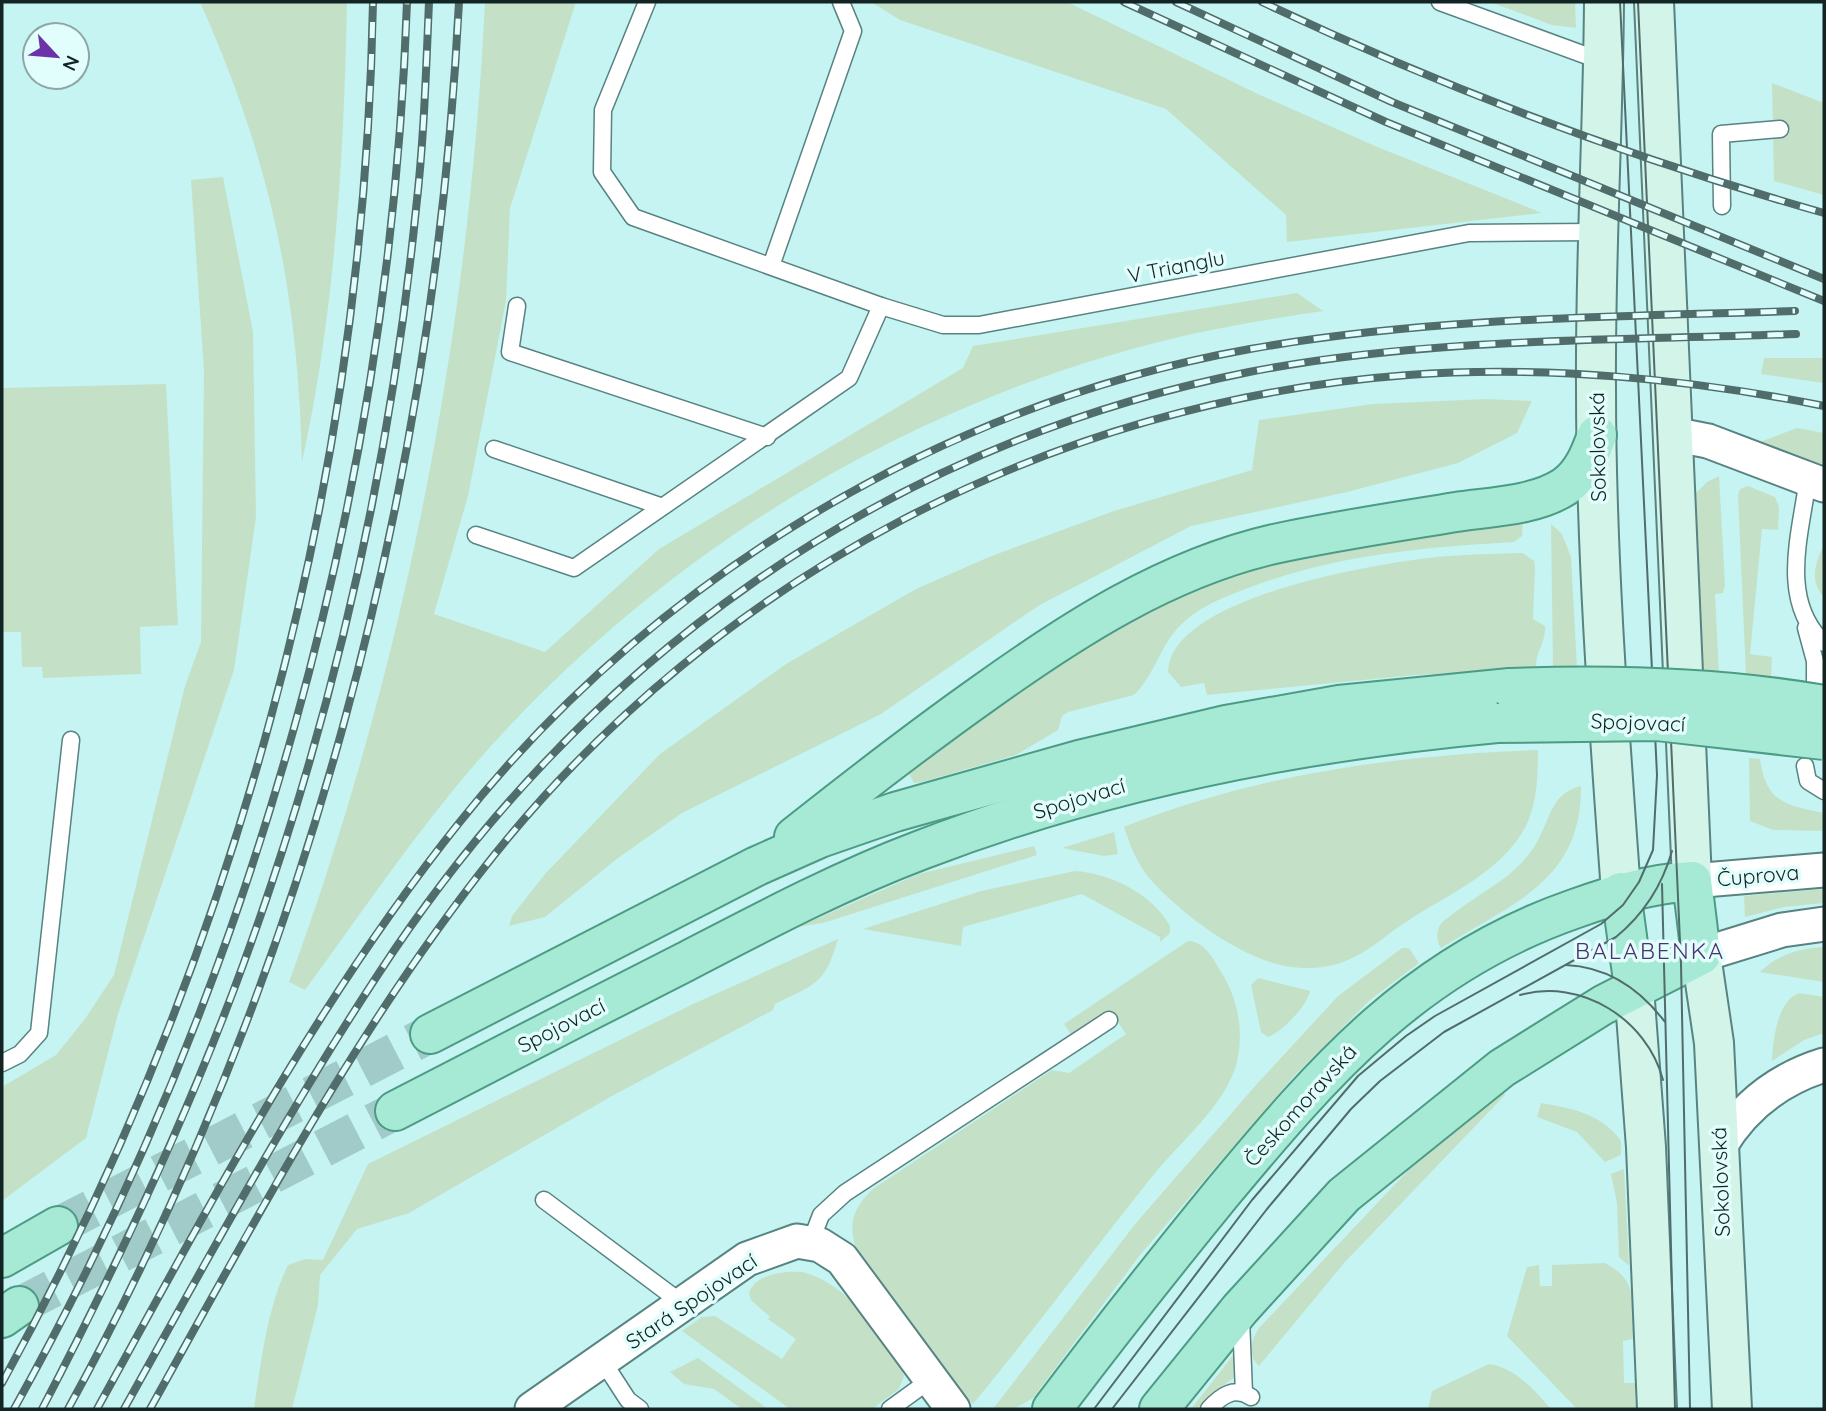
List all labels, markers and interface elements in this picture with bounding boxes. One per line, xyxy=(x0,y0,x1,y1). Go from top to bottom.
north arrow xyxy=(21,21,91,91)
text: N xyxy=(57,52,85,75)
street label: V Trianglu xyxy=(1125,244,1227,288)
street label: Sokolovská xyxy=(1583,392,1611,502)
street label: Spojovací xyxy=(1590,707,1686,737)
street label: Spojovací xyxy=(1030,772,1129,824)
street label: Čuprova xyxy=(1716,858,1800,892)
district label: BALABENKA xyxy=(1575,936,1725,965)
street label: Spojovací xyxy=(513,992,610,1058)
street label: Českomoravská xyxy=(1238,1038,1362,1172)
street label: Sokolovská xyxy=(1705,1127,1735,1237)
street label: Stará Spojovací xyxy=(620,1247,762,1354)

